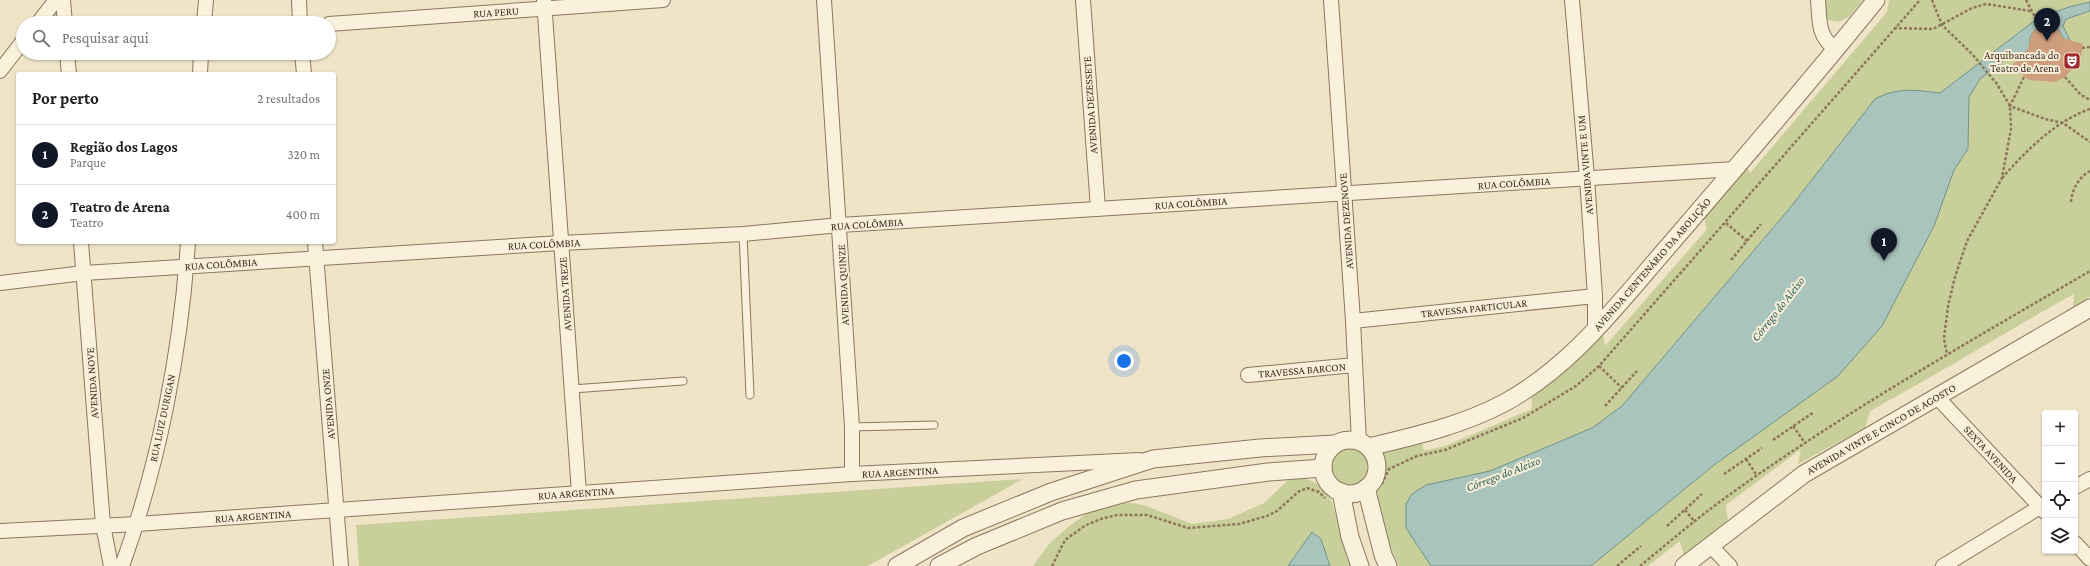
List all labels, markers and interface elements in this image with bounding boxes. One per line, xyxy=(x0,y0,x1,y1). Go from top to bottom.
street label: RUA PERU xyxy=(473,4,519,20)
pin: 2 xyxy=(2034,8,2060,41)
search box xyxy=(16,16,336,60)
icon: search xyxy=(30,27,52,49)
text: Pesquisar aqui xyxy=(62,30,149,46)
place label: Arquibancada do Teatro de Arena xyxy=(1984,49,2060,74)
theatre icon: Arquibancada do Teatro de Arena xyxy=(2062,51,2082,71)
street label: AVENIDA DEZESSETE xyxy=(1081,56,1099,154)
text: Por perto xyxy=(32,89,99,108)
text: 2 resultados xyxy=(257,91,320,106)
street label: AVENIDA VINTE E UM xyxy=(1575,115,1595,215)
text: Região dos Lagos xyxy=(70,139,178,155)
text: 1 xyxy=(43,147,47,162)
text: 320 m xyxy=(287,147,320,162)
text: Parque xyxy=(70,155,106,170)
street label: AVENIDA DEZENOVE xyxy=(1337,173,1355,269)
street label: RUA COLÔMBIA xyxy=(1477,174,1551,192)
street label: RUA COLÔMBIA xyxy=(1154,194,1228,212)
street label: AVENIDA CENTENÁRIO DA ABOLIÇÃO xyxy=(1591,195,1714,334)
text: Teatro de Arena xyxy=(70,199,170,215)
text: 2 xyxy=(42,207,48,222)
text: 400 m xyxy=(286,207,320,222)
text: Teatro xyxy=(70,215,103,230)
street label: RUA COLÔMBIA xyxy=(830,215,904,233)
pin: 1 xyxy=(1871,228,1897,261)
street label: RUA COLÔMBIA xyxy=(507,236,581,252)
street label: AVENIDA QUINZE xyxy=(835,244,851,326)
street label: RUA COLÔMBIA xyxy=(184,255,258,273)
street label: AVENIDA TREZE xyxy=(556,257,574,331)
water label: Córrego do Aleixo xyxy=(1748,274,1808,344)
street label: TRAVESSA PARTICULAR xyxy=(1420,296,1529,320)
street label: AVENIDA NOVE xyxy=(84,347,100,419)
your location xyxy=(1114,351,1134,371)
street label: TRAVESSA BARCON xyxy=(1258,360,1346,380)
street label: AVENIDA ONZE xyxy=(319,368,337,440)
street label: RUA LUIZ DURIGAN xyxy=(147,373,177,463)
street label: AVENIDA VINTE E CINCO DE AGOSTO xyxy=(1804,381,1958,477)
map controls xyxy=(2042,410,2078,554)
button: + xyxy=(2042,410,2078,446)
street label: SEXTA AVENIDA xyxy=(1962,423,2021,485)
button: − xyxy=(2042,446,2078,482)
water label: Córrego do Aleixo xyxy=(1464,453,1542,495)
street label: RUA ARGENTINA xyxy=(862,464,939,480)
button: locate xyxy=(2042,482,2078,518)
street label: RUA ARGENTINA xyxy=(537,484,615,502)
street label: RUA ARGENTINA xyxy=(214,507,292,525)
button: layers xyxy=(2042,518,2078,554)

